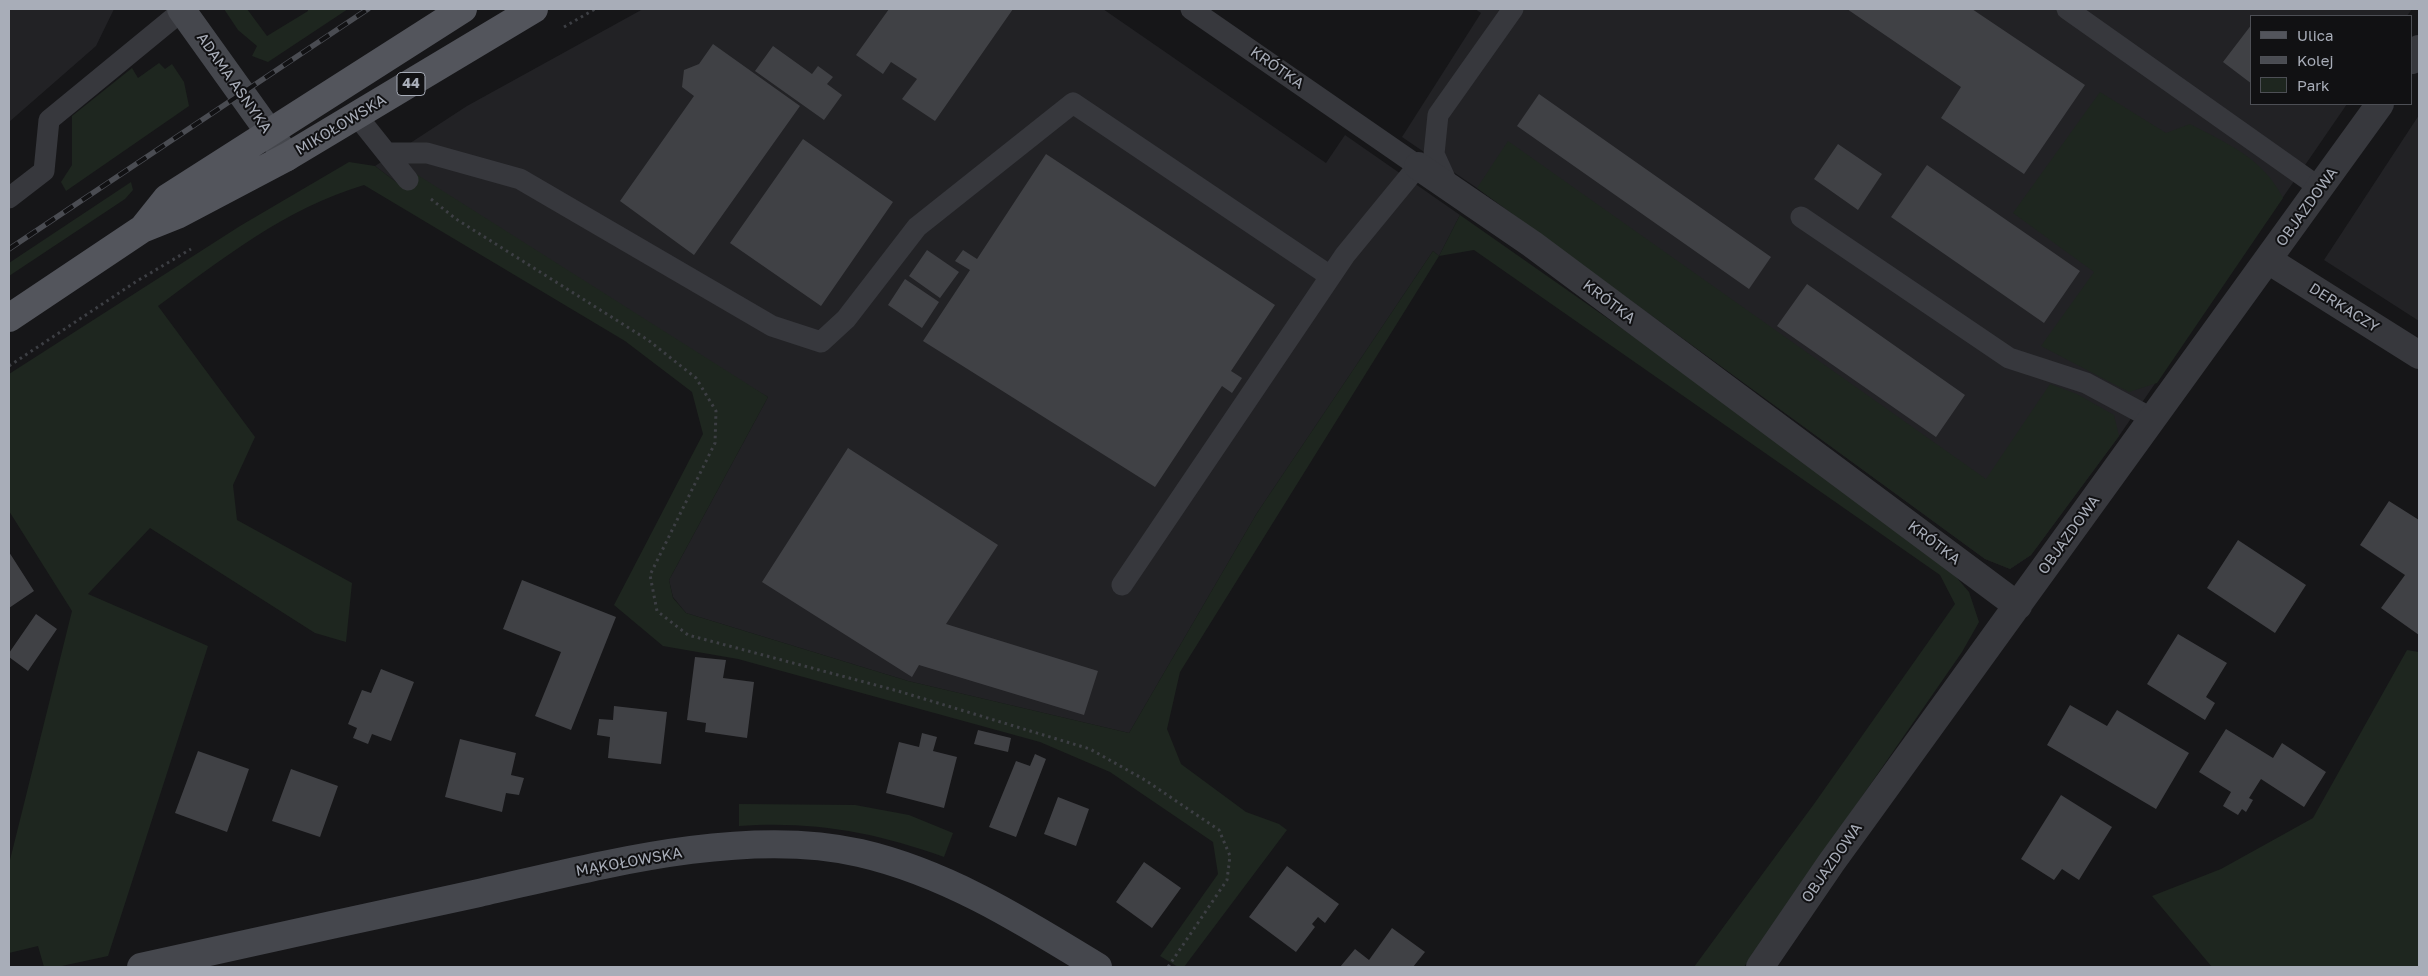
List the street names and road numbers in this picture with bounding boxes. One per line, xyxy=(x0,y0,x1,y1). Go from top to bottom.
street label: ADAMA ASNYKA xyxy=(193,29,275,137)
street label: KRÓTKA xyxy=(1247,43,1307,93)
road number: 44 xyxy=(397,72,425,96)
street label: MIKOŁOWSKA xyxy=(292,91,390,159)
street label: OBJAZDOWA xyxy=(2272,164,2342,250)
street label: KRÓTKA xyxy=(1579,276,1639,328)
street label: DERKACZY xyxy=(2306,279,2382,337)
street label: OBJAZDOWA xyxy=(2034,492,2104,578)
street label: KRÓTKA xyxy=(1904,517,1964,569)
street label: OBJAZDOWA xyxy=(1798,820,1866,906)
street label: MĄKOŁOWSKA xyxy=(574,844,684,880)

